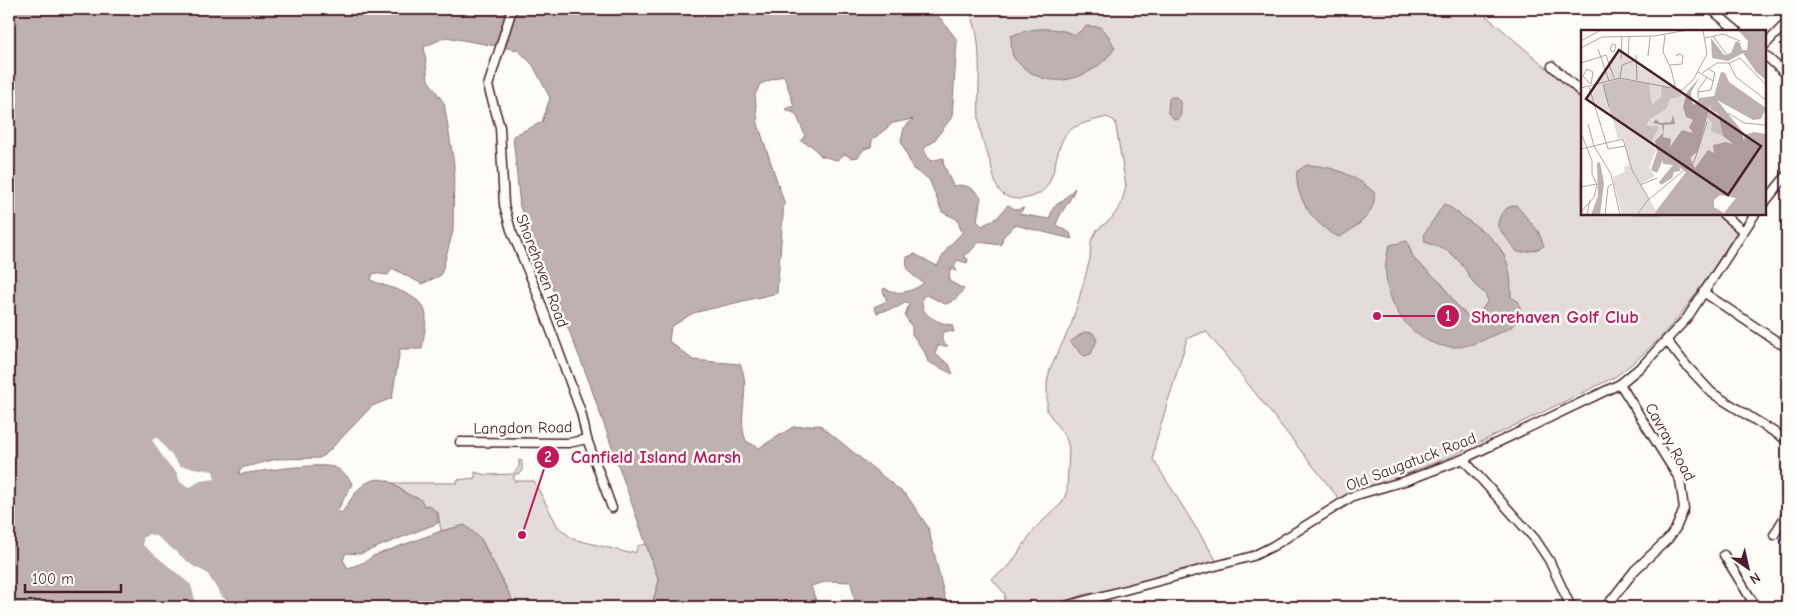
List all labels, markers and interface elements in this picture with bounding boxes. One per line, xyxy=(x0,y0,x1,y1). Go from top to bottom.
inset map xyxy=(1581,30,1766,215)
street label: Shorehaven Road xyxy=(512,212,572,330)
callout: Shorehaven Golf Club xyxy=(1436,300,1648,333)
text: 1 xyxy=(1445,307,1451,325)
text: Shorehaven Golf Club xyxy=(1471,307,1639,328)
street label: Cavray Road xyxy=(1641,400,1699,484)
street label: Langdon Road xyxy=(473,418,573,438)
street label: Old Saugatuck Road xyxy=(1343,429,1479,495)
callout: Canfield Island Marsh xyxy=(535,440,751,473)
text: Canfield Island Marsh xyxy=(571,447,741,468)
text: 2 xyxy=(544,448,552,466)
north arrow xyxy=(1724,544,1774,594)
scale bar xyxy=(25,561,121,593)
text: N xyxy=(1746,569,1764,588)
text: 100 m xyxy=(32,570,74,588)

